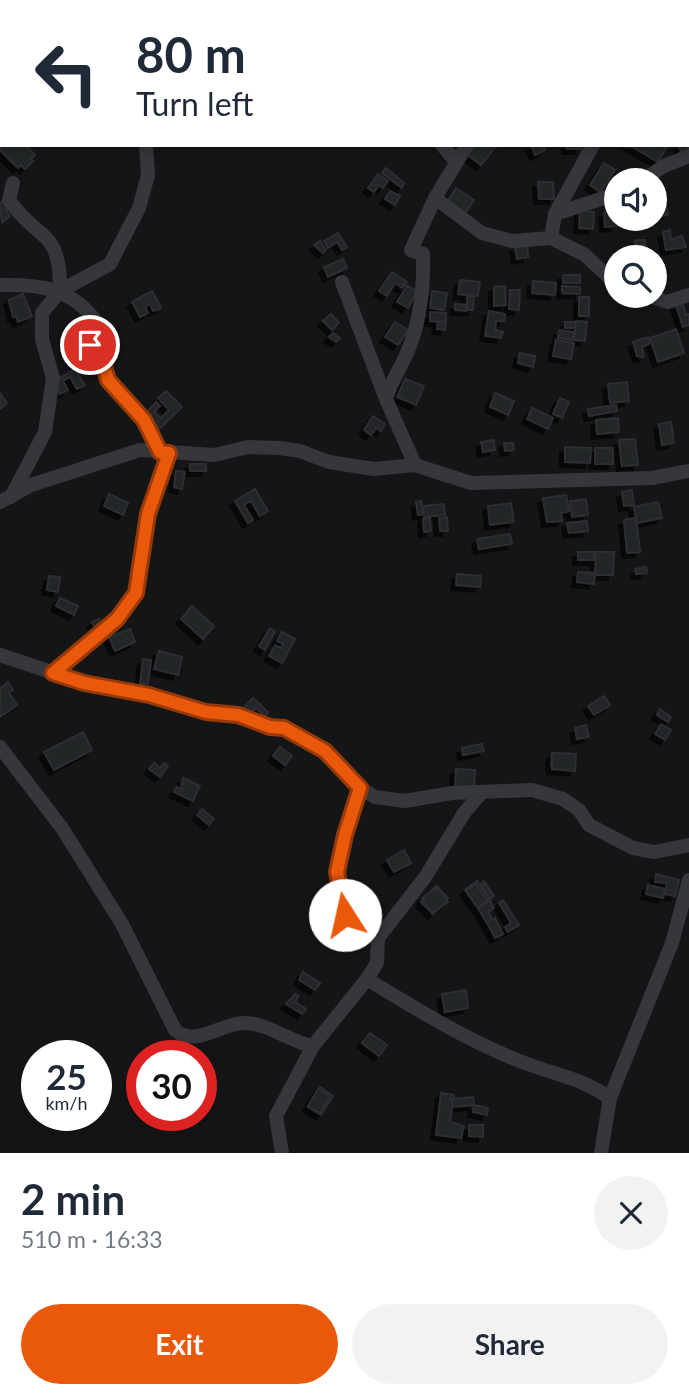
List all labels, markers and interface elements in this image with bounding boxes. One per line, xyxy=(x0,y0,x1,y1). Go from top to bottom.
text: 80 m xyxy=(136,25,246,83)
icon: left xyxy=(21,28,112,119)
text: Turn left xyxy=(136,84,253,123)
map controls xyxy=(604,168,667,308)
button: sound xyxy=(604,168,667,231)
button: search xyxy=(604,245,667,308)
pin xyxy=(60,315,120,375)
icon: arrive xyxy=(71,326,109,364)
position arrow xyxy=(308,878,382,952)
speed limit sign: 30 xyxy=(126,1040,217,1131)
text: 25 xyxy=(46,1055,87,1097)
text: km/h xyxy=(45,1092,88,1114)
text: 2 min xyxy=(21,1174,125,1224)
button: close xyxy=(594,1176,668,1250)
text: 510 m · 16:33 xyxy=(21,1225,163,1253)
button: Exit xyxy=(21,1304,338,1384)
button: Share xyxy=(352,1304,668,1384)

